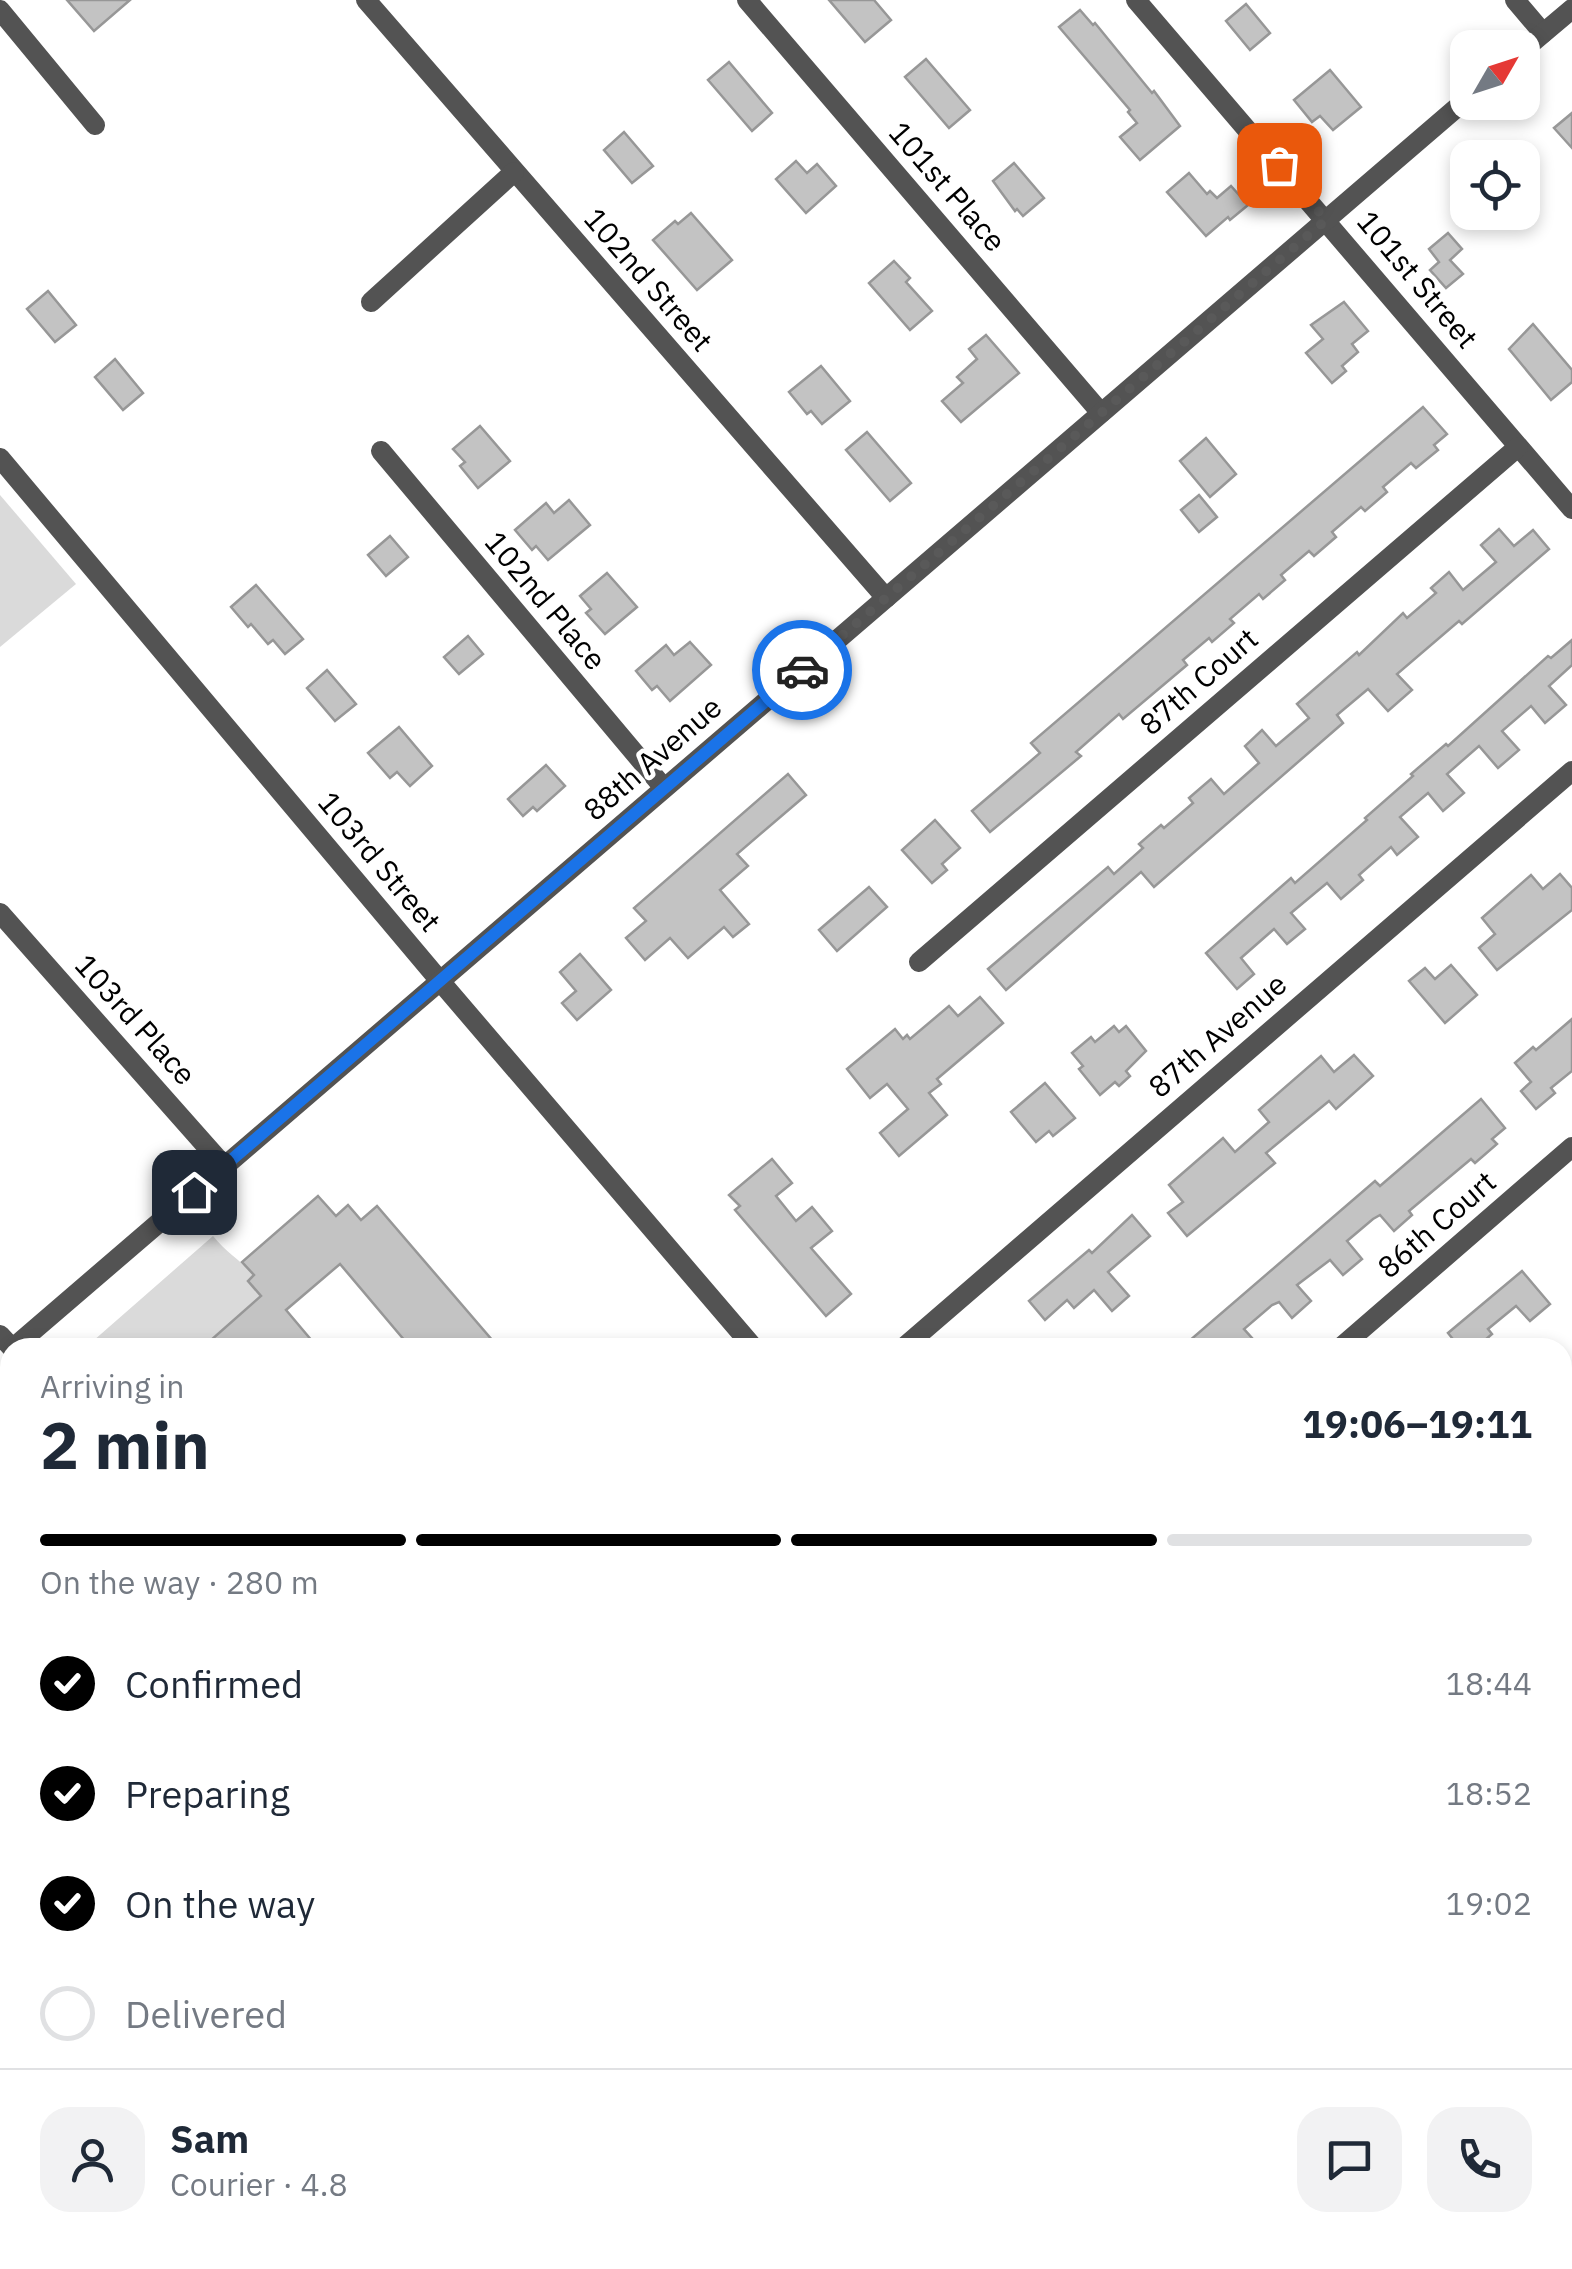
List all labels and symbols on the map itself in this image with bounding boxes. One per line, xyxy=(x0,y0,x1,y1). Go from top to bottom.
north arrow xyxy=(1450,30,1540,120)
street label: 101st Place xyxy=(881,113,1015,259)
pin xyxy=(1237,123,1322,208)
street label: 102nd Street xyxy=(576,199,722,359)
street label: 101st Street xyxy=(1349,202,1487,356)
street label: 102nd Place xyxy=(477,523,615,677)
street label: 87th Court xyxy=(1131,619,1265,743)
courier xyxy=(752,620,852,720)
street label: 88th Avenue xyxy=(575,687,729,829)
street label: 103rd Street xyxy=(310,783,450,939)
street label: 103rd Place xyxy=(67,945,205,1093)
street label: 87th Avenue xyxy=(1140,964,1294,1106)
pin xyxy=(152,1150,237,1235)
street label: 86th Court xyxy=(1369,1162,1503,1286)

